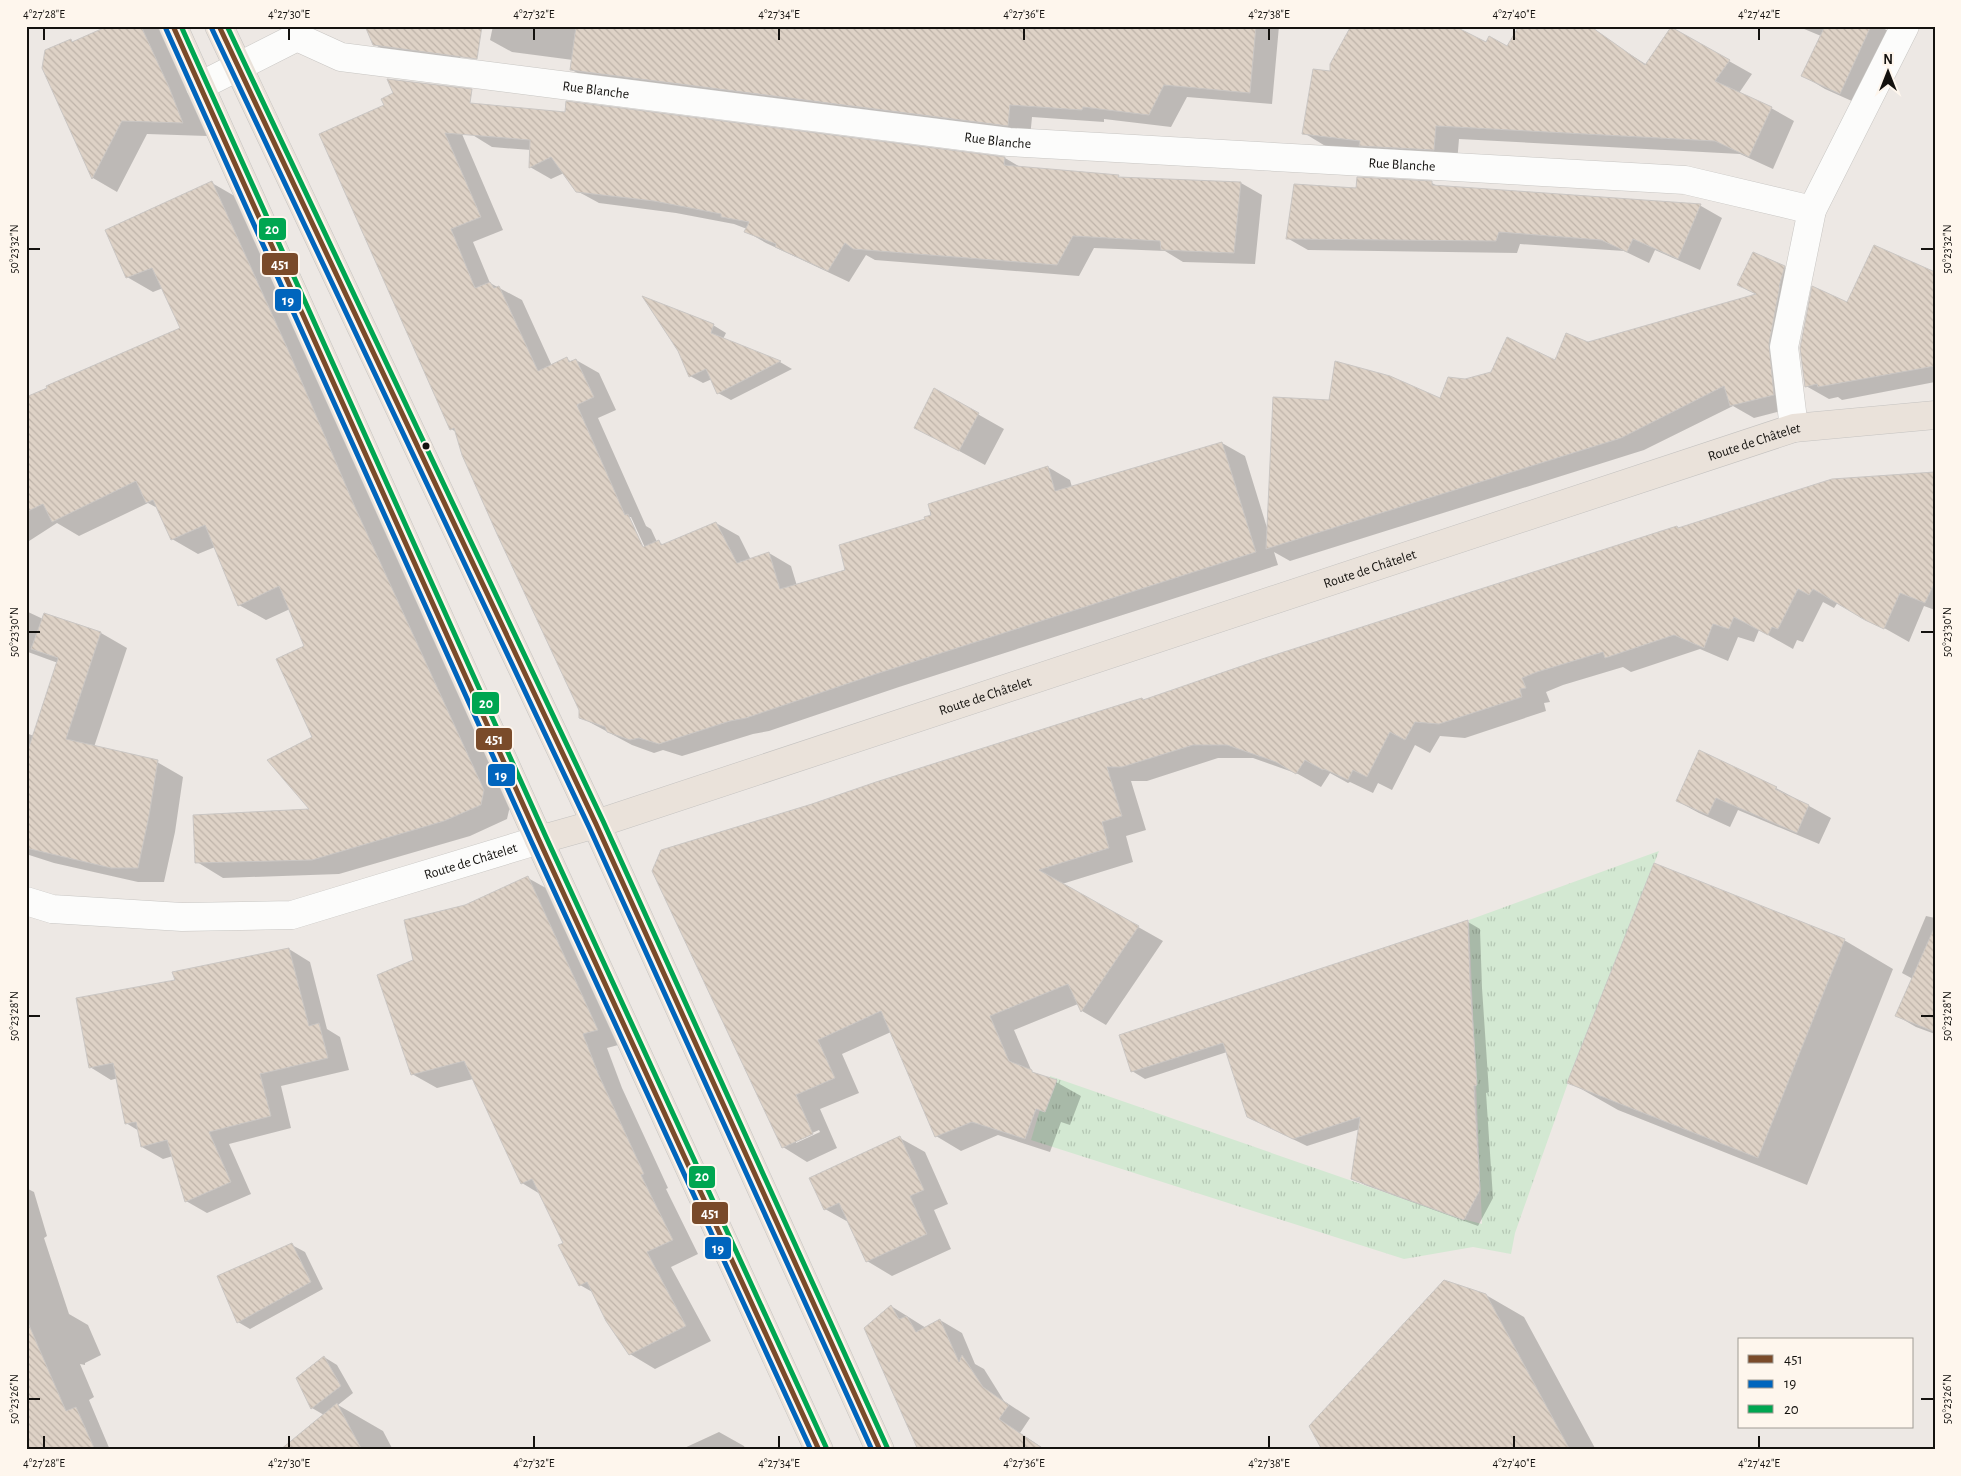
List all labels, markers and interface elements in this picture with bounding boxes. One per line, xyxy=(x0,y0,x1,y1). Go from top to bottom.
text: 4°27'28"E xyxy=(23,8,65,20)
text: 4°27'30"E xyxy=(268,8,310,20)
text: 4°27'32"E xyxy=(513,8,555,20)
text: 4°27'34"E xyxy=(758,8,800,20)
text: 4°27'36"E xyxy=(1003,8,1045,20)
text: 4°27'38"E xyxy=(1248,8,1290,20)
text: 4°27'40"E xyxy=(1493,8,1536,20)
text: 4°27'42"E xyxy=(1738,8,1780,20)
north arrow xyxy=(1864,48,1914,98)
text: N xyxy=(1883,53,1893,67)
street label: Rue Blanche xyxy=(562,79,630,102)
street label: Rue Blanche xyxy=(963,130,1031,151)
street label: Rue Blanche xyxy=(1368,156,1436,174)
line badge: 20 xyxy=(258,217,287,241)
text: 20 xyxy=(265,223,279,237)
text: 50°23'32"N xyxy=(8,224,20,274)
text: 50°23'32"N xyxy=(1941,224,1953,274)
line badge: 451 xyxy=(261,252,299,276)
text: 451 xyxy=(271,258,289,272)
line badge: 19 xyxy=(274,288,302,312)
text: 19 xyxy=(282,294,294,308)
street label: Route de Châtelet xyxy=(1706,421,1802,464)
unlabelled marker xyxy=(421,441,431,451)
street label: Route de Châtelet xyxy=(1322,547,1418,591)
text: 50°23'30"N xyxy=(8,607,20,657)
text: 50°23'30"N xyxy=(1941,607,1953,657)
street label: Route de Châtelet xyxy=(937,674,1034,718)
line badge: 20 xyxy=(471,691,500,715)
text: 20 xyxy=(479,697,493,711)
line badge: 451 xyxy=(475,727,513,751)
text: 451 xyxy=(485,733,503,747)
line badge: 19 xyxy=(487,763,516,787)
text: 19 xyxy=(495,769,507,783)
street label: Route de Châtelet xyxy=(423,841,520,882)
text: 50°23'28"N xyxy=(8,991,20,1041)
text: 50°23'28"N xyxy=(1941,991,1953,1041)
line badge: 20 xyxy=(688,1165,716,1189)
text: 20 xyxy=(695,1170,709,1184)
line badge: 451 xyxy=(691,1201,729,1225)
text: 451 xyxy=(701,1207,719,1221)
line badge: 19 xyxy=(704,1236,732,1260)
text: 19 xyxy=(712,1242,724,1256)
legend xyxy=(1738,1338,1914,1428)
text: 451 xyxy=(1784,1352,1803,1367)
text: 50°23'26"N xyxy=(8,1374,20,1424)
text: 50°23'26"N xyxy=(1941,1374,1953,1424)
text: 19 xyxy=(1784,1376,1796,1391)
text: 20 xyxy=(1784,1402,1799,1417)
text: 4°27'28"E xyxy=(23,1457,65,1469)
text: 4°27'30"E xyxy=(268,1457,310,1469)
text: 4°27'32"E xyxy=(513,1457,555,1469)
text: 4°27'34"E xyxy=(758,1457,800,1469)
text: 4°27'36"E xyxy=(1003,1457,1045,1469)
text: 4°27'38"E xyxy=(1248,1457,1290,1469)
text: 4°27'40"E xyxy=(1493,1457,1536,1469)
text: 4°27'42"E xyxy=(1738,1457,1780,1469)

